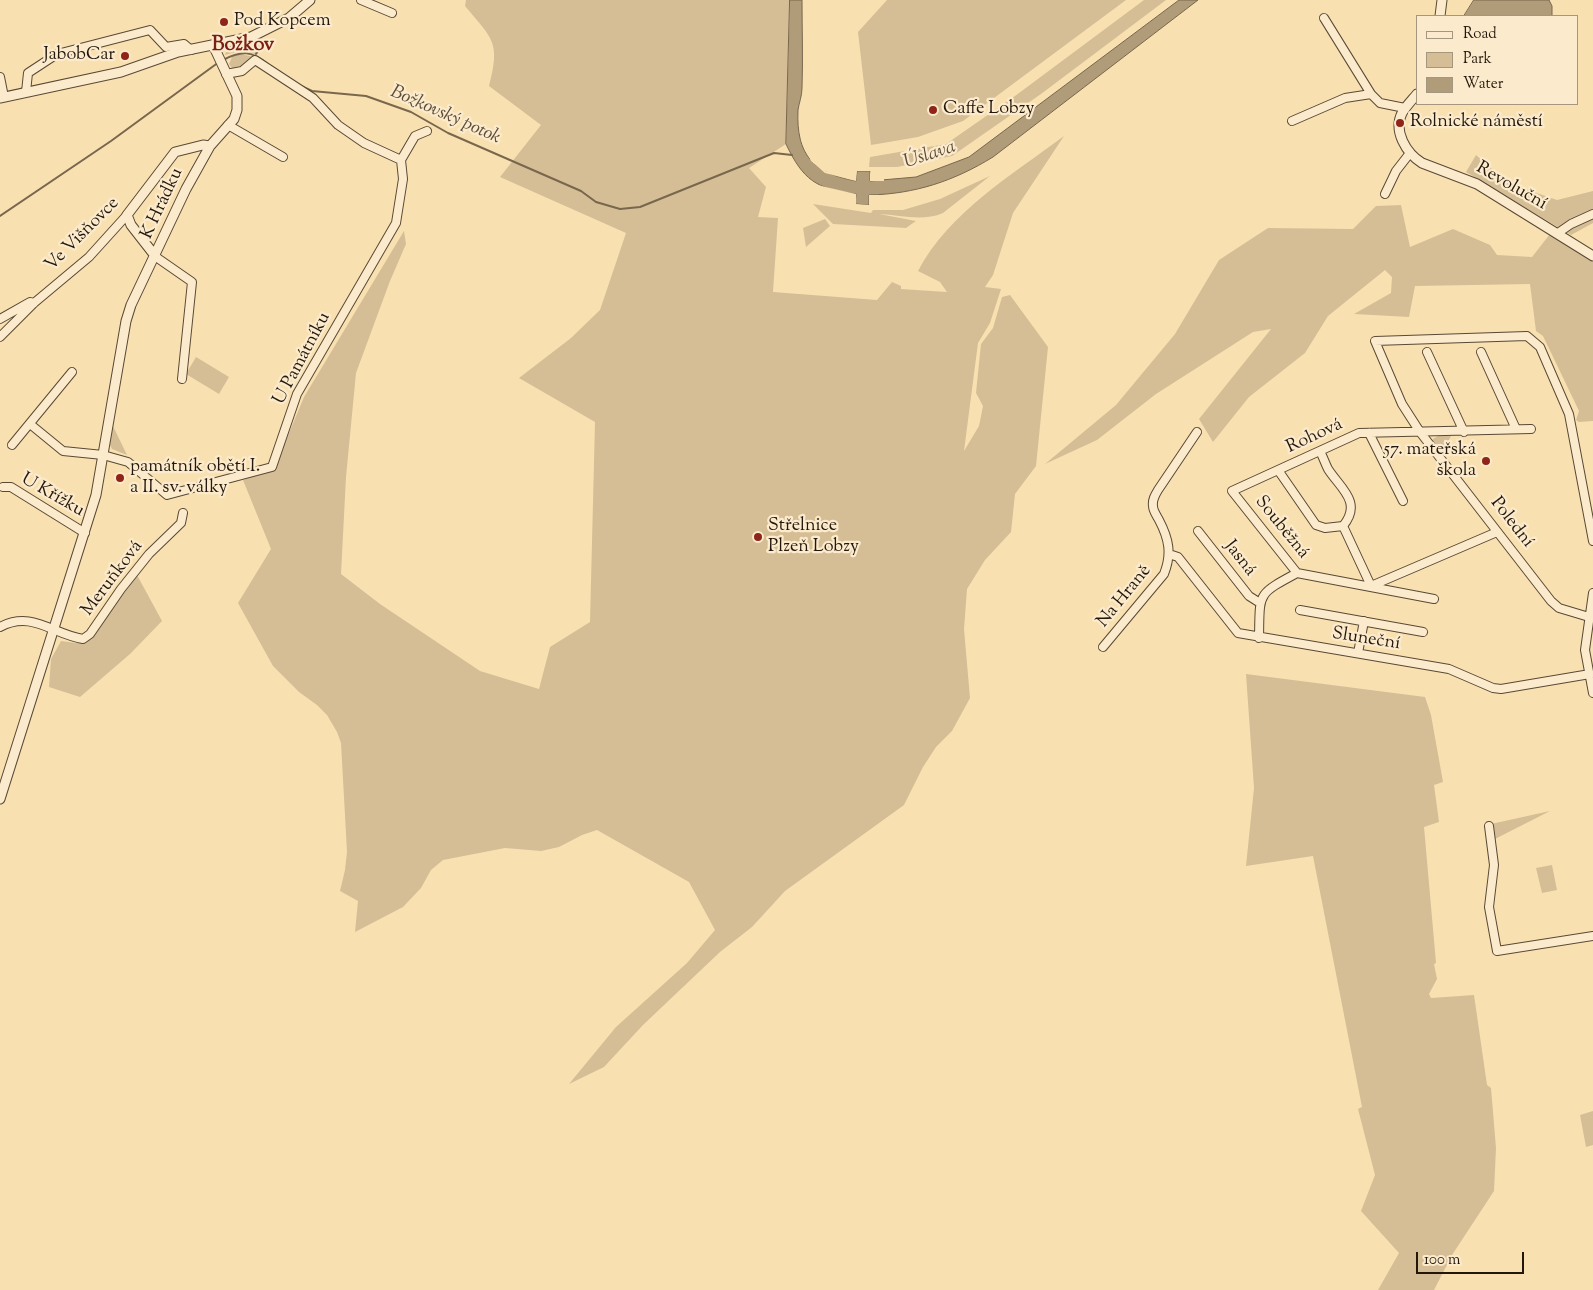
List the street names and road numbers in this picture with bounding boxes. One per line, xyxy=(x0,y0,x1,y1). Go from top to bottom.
street label: Revoluční xyxy=(1472,158,1550,216)
street label: K Hrádku xyxy=(137,165,189,243)
street label: Ve Višňovce xyxy=(41,193,125,277)
street label: U Památníku xyxy=(270,309,336,409)
street label: Rohová xyxy=(1283,415,1347,459)
street label: U Křížku xyxy=(16,469,88,523)
street label: Souběžná xyxy=(1249,492,1313,564)
street label: Polední xyxy=(1485,493,1537,553)
street label: Meruňková xyxy=(78,537,148,621)
street label: Jasná xyxy=(1218,537,1260,581)
street label: Na Hraně xyxy=(1093,561,1157,633)
street label: Sluneční xyxy=(1330,624,1402,656)

